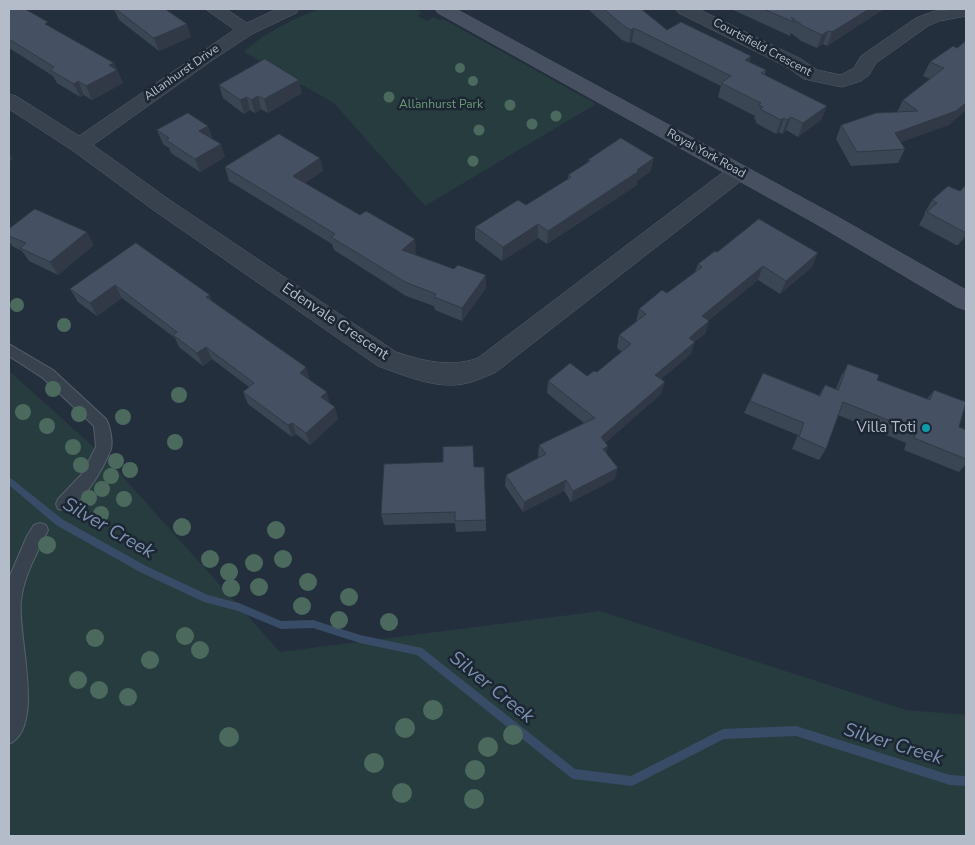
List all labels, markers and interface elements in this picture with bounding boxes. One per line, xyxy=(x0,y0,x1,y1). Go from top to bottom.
street label: Courtsfield Crescent xyxy=(710,16,814,80)
street label: Allanhurst Drive xyxy=(142,42,222,104)
park label: Allanhurst Park xyxy=(399,98,483,112)
street label: Royal York Road xyxy=(664,126,748,182)
street label: Edenvale Crescent xyxy=(278,280,392,364)
place label: Villa Toti xyxy=(857,419,916,437)
marker: Villa Toti xyxy=(920,422,932,434)
water label: Silver Creek xyxy=(58,494,158,564)
water label: Silver Creek xyxy=(444,647,538,729)
water label: Silver Creek xyxy=(841,719,945,771)

